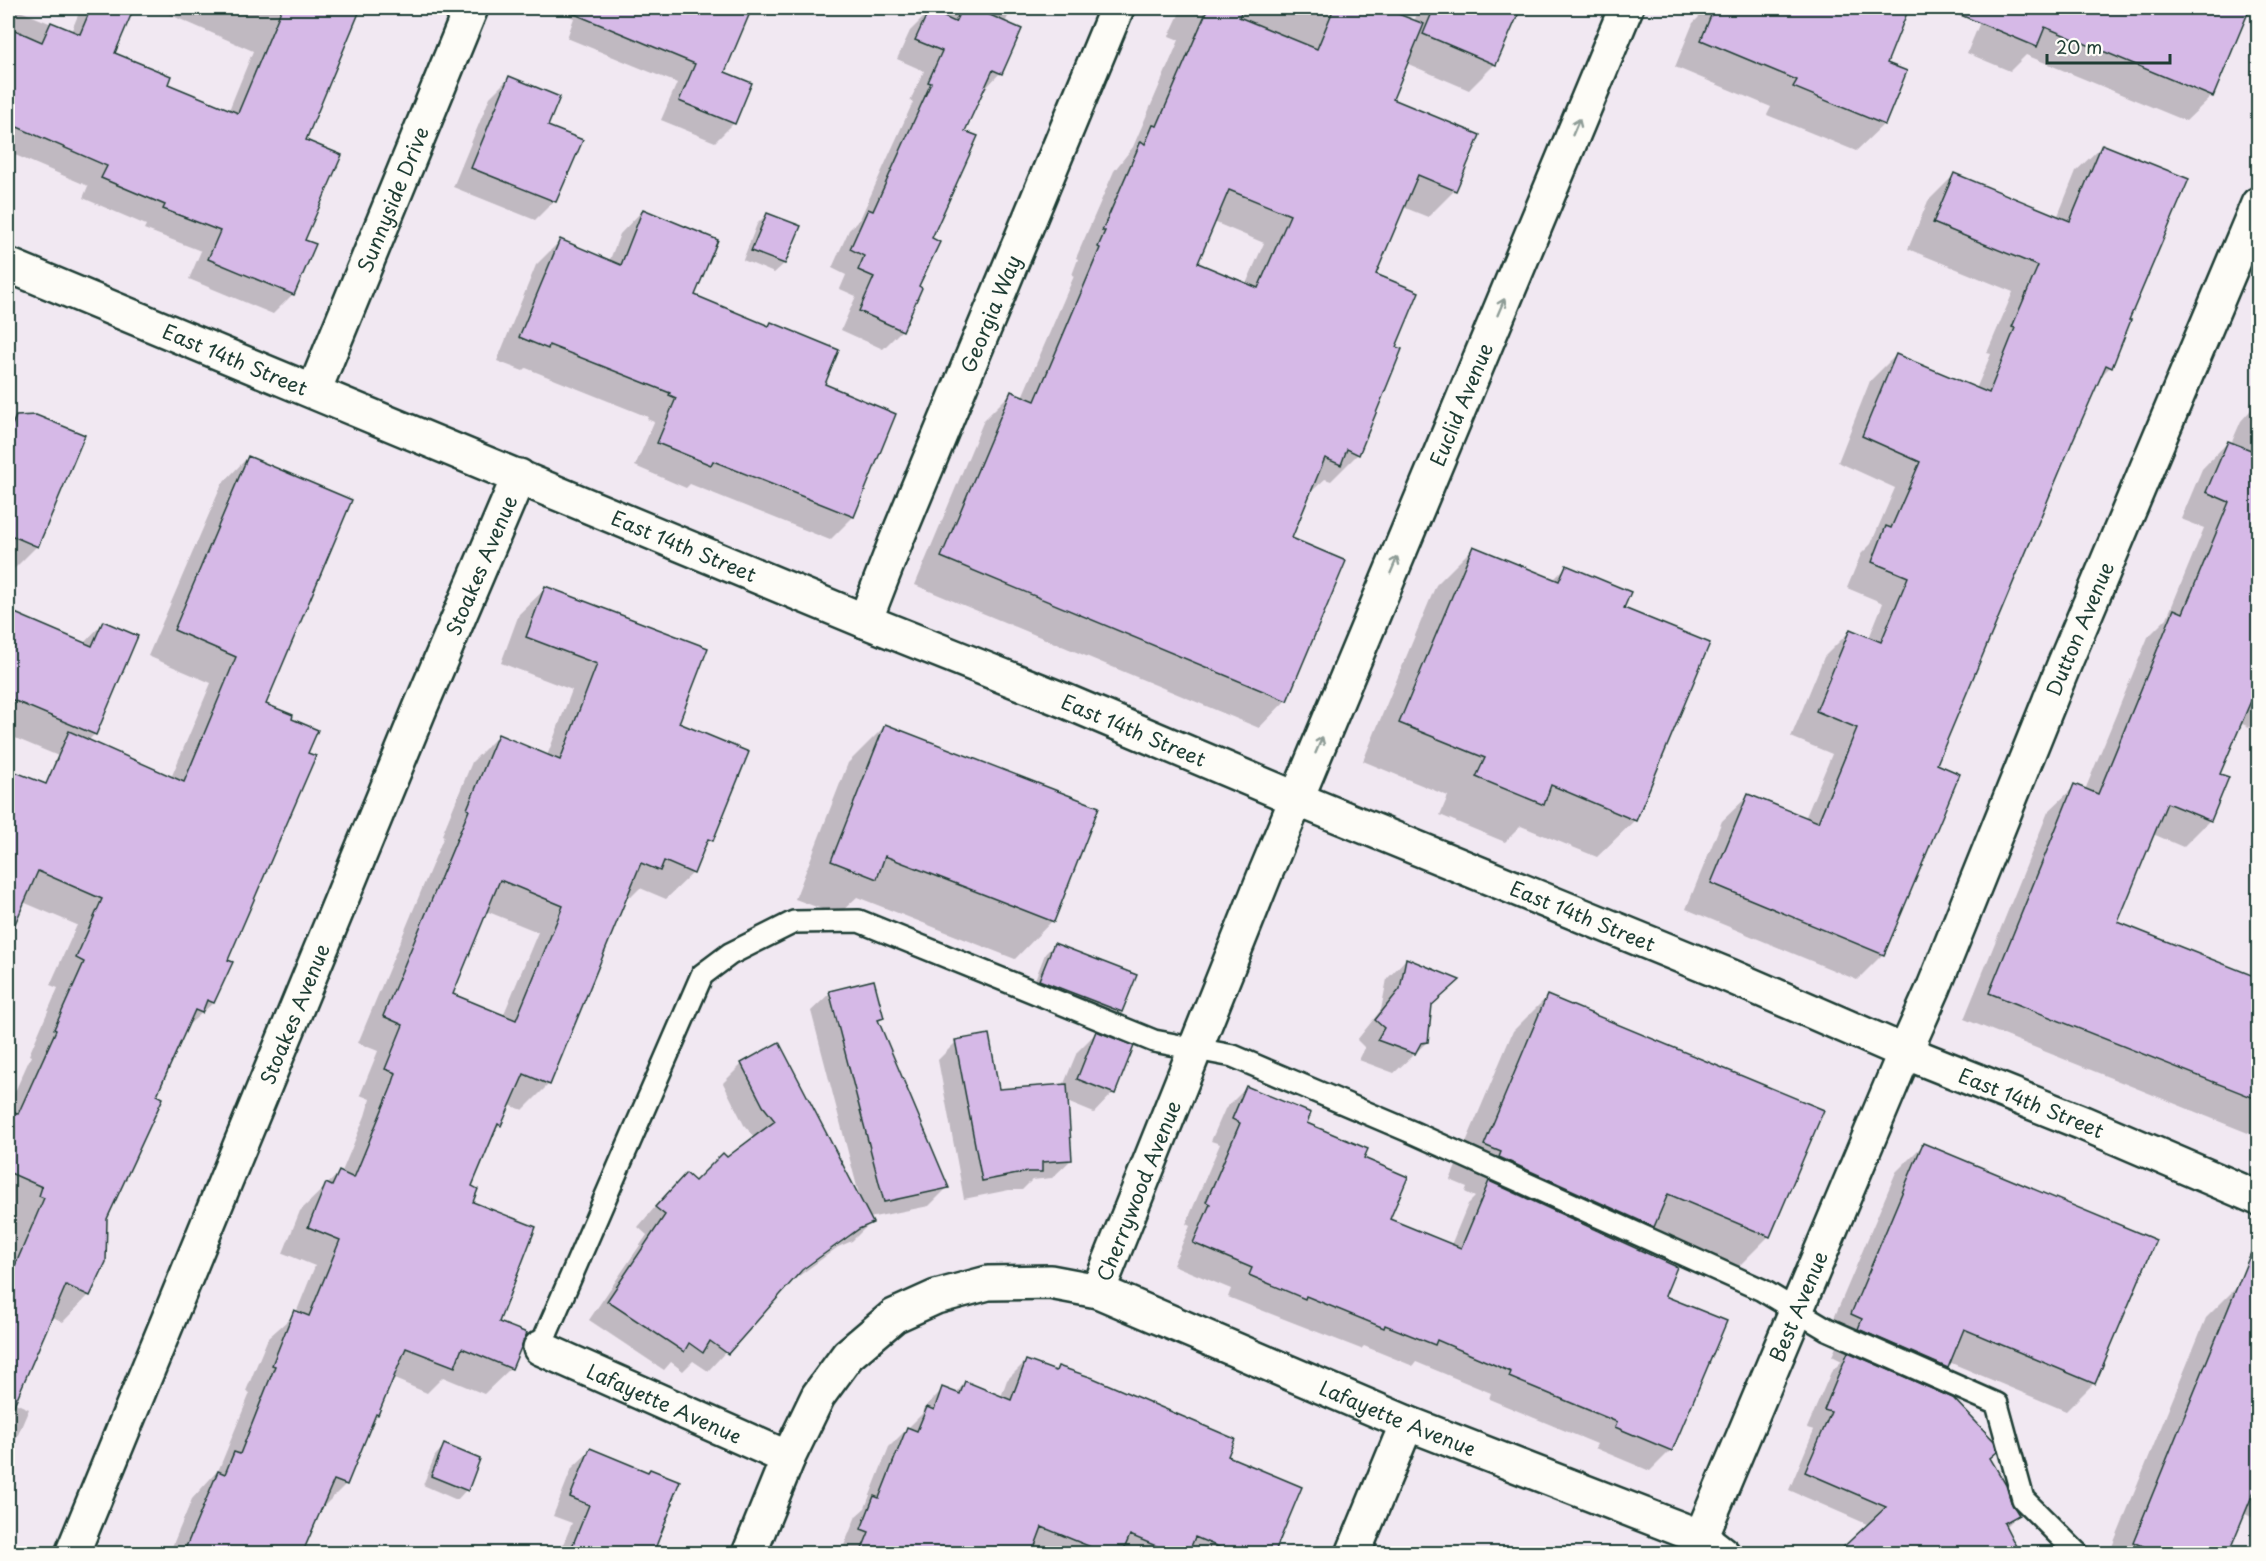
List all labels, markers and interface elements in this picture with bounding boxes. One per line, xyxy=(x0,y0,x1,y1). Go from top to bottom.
scale bar xyxy=(2047,27,2170,65)
text: 20 m xyxy=(2056,33,2102,60)
one-way arrow xyxy=(1571,119,1582,137)
street label: Sunnyside Drive xyxy=(349,122,436,277)
street label: Georgia Way xyxy=(952,250,1028,377)
one-way arrow xyxy=(1496,299,1507,317)
street label: East 14th Street xyxy=(158,316,312,403)
street label: Euclid Avenue xyxy=(1422,338,1500,471)
street label: Stoakes Avenue xyxy=(438,490,524,640)
street label: East 14th Street xyxy=(607,502,761,589)
one-way arrow xyxy=(1389,556,1400,575)
street label: Dutton Avenue xyxy=(2038,557,2121,700)
street label: East 14th Street xyxy=(1057,686,1211,774)
one-way arrow xyxy=(1314,737,1325,755)
street label: East 14th Street xyxy=(1506,873,1660,959)
street label: Stoakes Avenue xyxy=(252,939,337,1089)
street label: East 14th Street xyxy=(1954,1060,2109,1145)
street label: Cherrywood Avenue xyxy=(1088,1096,1188,1286)
street label: Best Avenue xyxy=(1761,1246,1835,1366)
street label: Lafayette Avenue xyxy=(582,1356,747,1451)
street label: Lafayette Avenue xyxy=(1315,1372,1480,1463)

